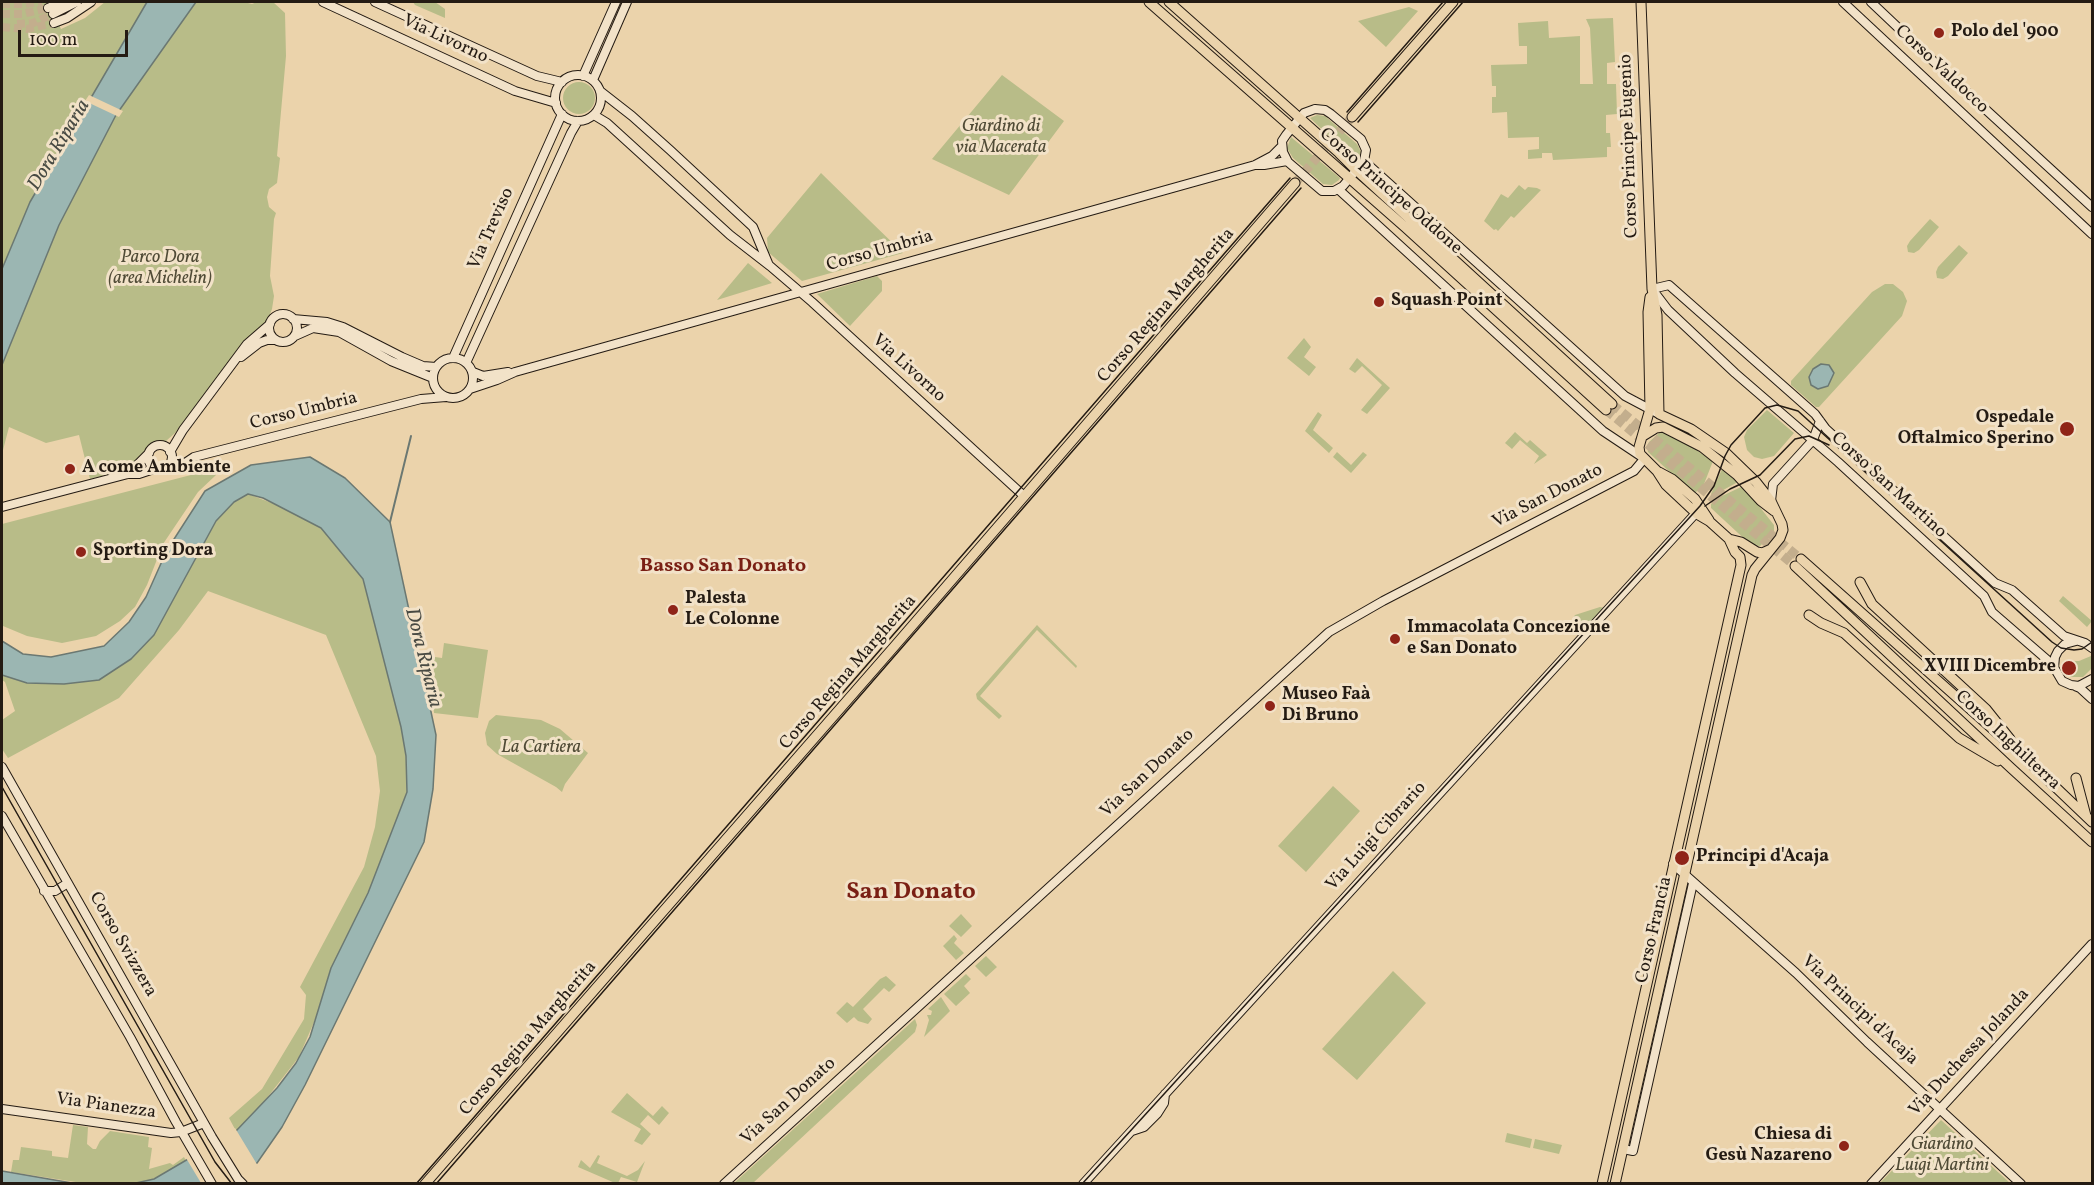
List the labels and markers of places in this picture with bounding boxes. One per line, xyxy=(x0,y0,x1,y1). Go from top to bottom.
place label: Polo del '900 xyxy=(1951,22,2059,44)
marker: Polo del '900 xyxy=(1932,26,1946,40)
place label: Squash Point xyxy=(1391,291,1502,313)
marker: Squash Point xyxy=(1372,295,1386,309)
place label: Ospedale Oftalmico Sperino xyxy=(1898,408,2054,450)
marker: Ospedale Oftalmico Sperino xyxy=(2058,420,2076,438)
place label: A come Ambiente xyxy=(82,458,231,480)
marker: A come Ambiente xyxy=(63,462,77,476)
place label: Sporting Dora xyxy=(93,541,213,563)
marker: Sporting Dora xyxy=(74,545,88,559)
place label: Palesta Le Colonne xyxy=(685,589,779,632)
marker: Palesta Le Colonne xyxy=(666,603,680,617)
place label: Immacolata Concezione e San Donato xyxy=(1407,618,1610,660)
marker: Immacolata Concezione e San Donato xyxy=(1388,632,1402,646)
place label: XVIII Dicembre xyxy=(1924,657,2056,679)
marker: XVIII Dicembre xyxy=(2060,659,2078,677)
place label: Museo Faà Di Bruno xyxy=(1282,685,1371,728)
marker: Museo Faà Di Bruno xyxy=(1263,699,1277,713)
place label: Principi d'Acaja xyxy=(1696,847,1829,869)
marker: Principi d'Acaja xyxy=(1673,849,1691,867)
place label: Chiesa di Gesù Nazareno xyxy=(1706,1125,1832,1168)
marker: Chiesa di Gesù Nazareno xyxy=(1837,1139,1851,1153)

